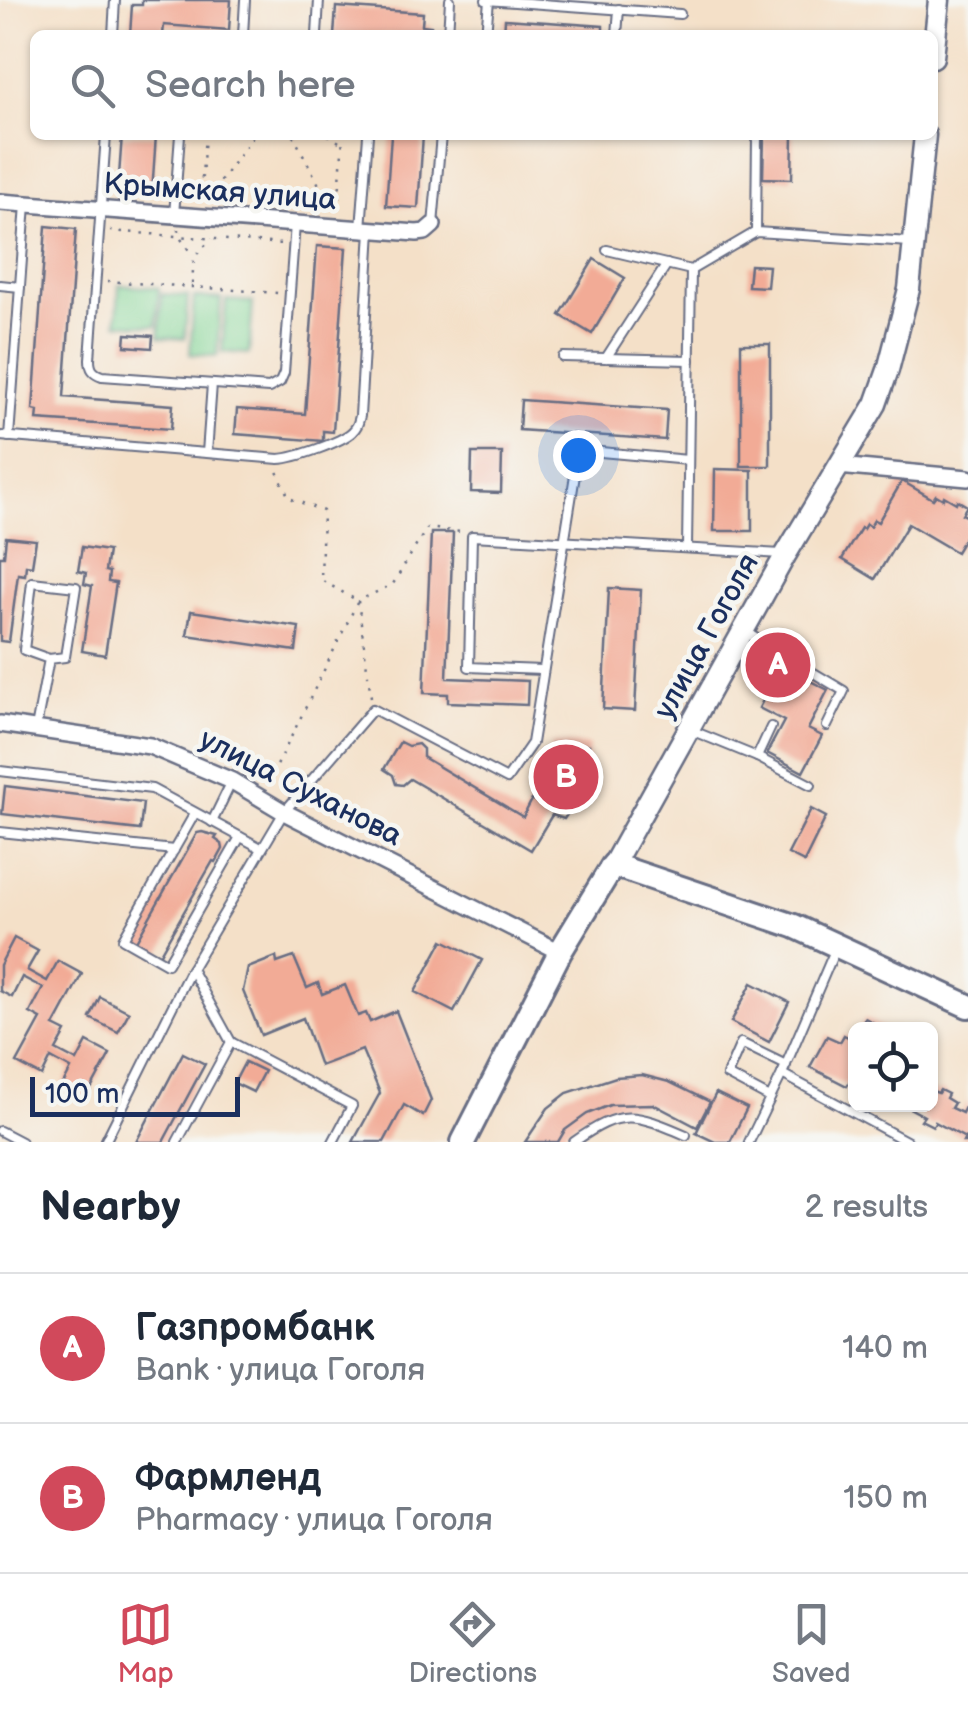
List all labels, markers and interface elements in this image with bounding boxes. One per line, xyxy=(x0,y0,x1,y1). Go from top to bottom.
search box xyxy=(30,30,938,140)
icon: search xyxy=(65,58,120,113)
text: Search here xyxy=(145,63,356,108)
street label: Крымская улица xyxy=(102,166,338,218)
your location xyxy=(553,430,604,481)
street label: улица Гоголя xyxy=(647,548,767,725)
pin: A xyxy=(746,628,810,702)
street label: улица Суханова xyxy=(193,721,408,855)
pin: B xyxy=(534,740,598,814)
map controls xyxy=(848,1022,938,1112)
button: locate xyxy=(848,1022,938,1112)
scale bar xyxy=(30,1072,240,1116)
text: 100 m xyxy=(45,1078,119,1111)
text: Nearby xyxy=(40,1182,180,1233)
text: 2 results xyxy=(804,1188,928,1227)
text: Газпромбанк xyxy=(135,1306,374,1351)
text: A xyxy=(63,1329,82,1368)
text: 140 m xyxy=(842,1329,928,1368)
text: Bank · улица Гоголя xyxy=(135,1351,425,1390)
text: Фармленд xyxy=(135,1456,321,1501)
text: B xyxy=(61,1479,84,1518)
text: 150 m xyxy=(843,1479,928,1518)
text: Pharmacy · улица Гоголя xyxy=(135,1501,493,1540)
tab: Map xyxy=(117,1597,174,1690)
tab: Directions xyxy=(408,1597,537,1690)
tab: Saved xyxy=(772,1597,851,1690)

